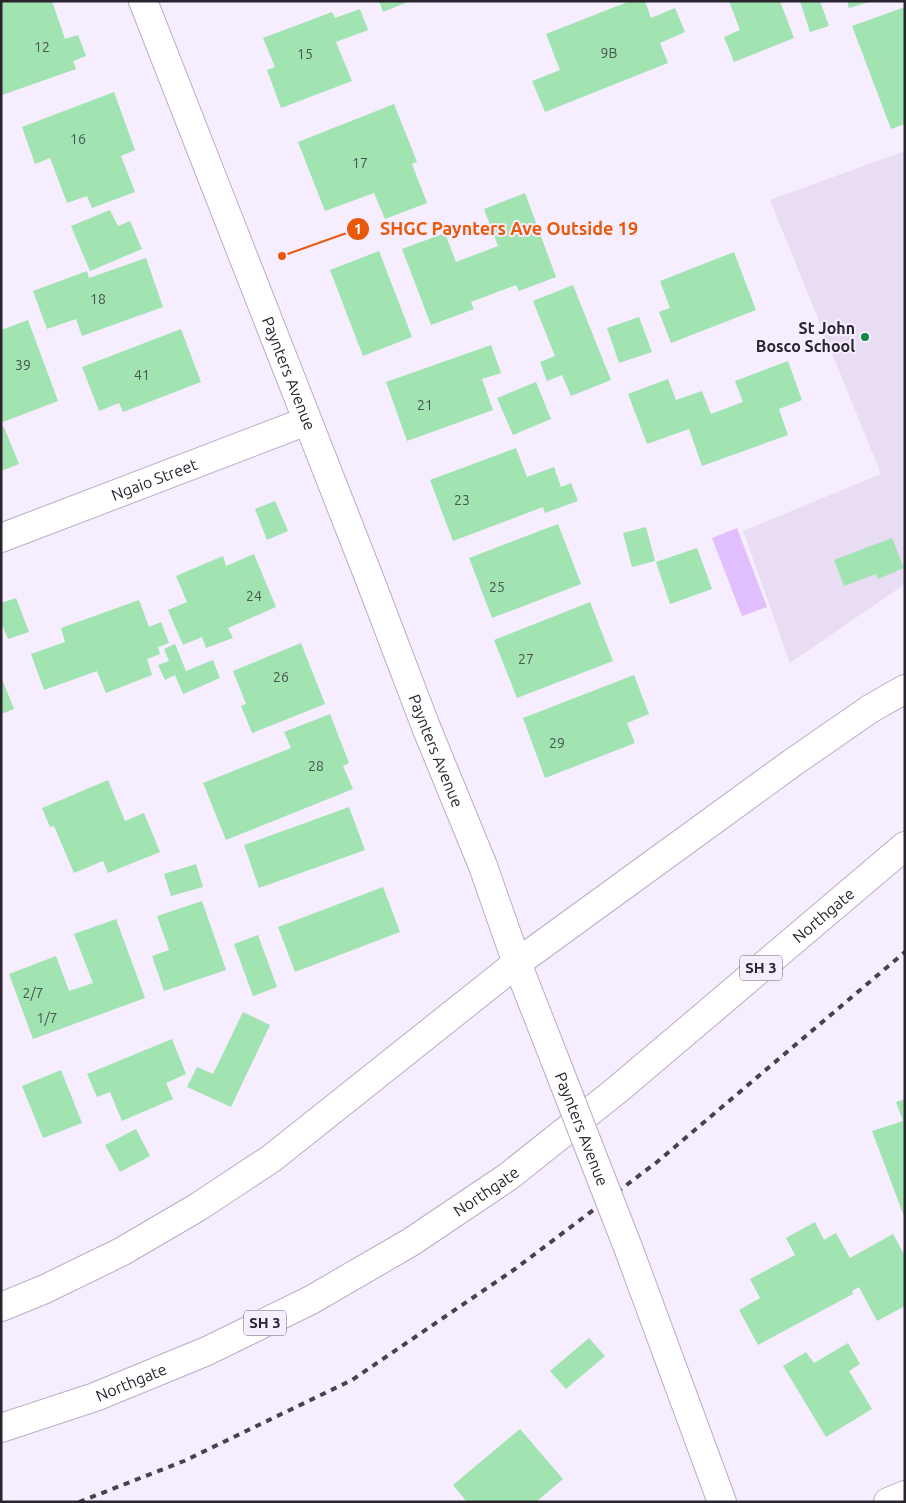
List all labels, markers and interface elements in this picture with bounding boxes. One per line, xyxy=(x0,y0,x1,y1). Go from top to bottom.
house number: 12 xyxy=(34,39,50,55)
house number: 9B xyxy=(601,45,617,61)
house number: 15 xyxy=(297,46,313,62)
house number: 16 xyxy=(70,131,86,147)
house number: 17 xyxy=(352,155,368,171)
callout: SHGC Paynters Ave Outside 19 xyxy=(345,212,649,245)
text: SHGC Paynters Ave Outside 19 xyxy=(380,218,638,238)
text: 1 xyxy=(354,220,362,237)
house number: 18 xyxy=(90,291,106,307)
street label: Paynters Avenue xyxy=(259,314,319,433)
place label: St John Bosco School xyxy=(756,319,855,355)
marker: St John Bosco School xyxy=(859,331,871,343)
house number: 39 xyxy=(15,357,31,373)
house number: 41 xyxy=(134,367,150,383)
house number: 21 xyxy=(417,397,433,413)
street label: Ngaio Street xyxy=(109,455,200,504)
house number: 23 xyxy=(454,492,470,508)
house number: 25 xyxy=(489,579,505,595)
house number: 24 xyxy=(246,588,262,604)
house number: 27 xyxy=(518,651,534,667)
house number: 26 xyxy=(273,669,289,685)
street label: Paynters Avenue xyxy=(405,692,467,810)
house number: 29 xyxy=(549,735,565,751)
house number: 28 xyxy=(308,758,324,774)
street label: Northgate xyxy=(789,884,858,946)
road number: SH 3 xyxy=(740,956,782,980)
house number: 2/7 xyxy=(23,985,43,1001)
house number: 1/7 xyxy=(37,1010,57,1026)
street label: Paynters Avenue xyxy=(552,1070,612,1188)
street label: Northgate xyxy=(450,1163,522,1220)
road number: SH 3 xyxy=(244,1310,286,1336)
street label: Northgate xyxy=(93,1360,169,1405)

